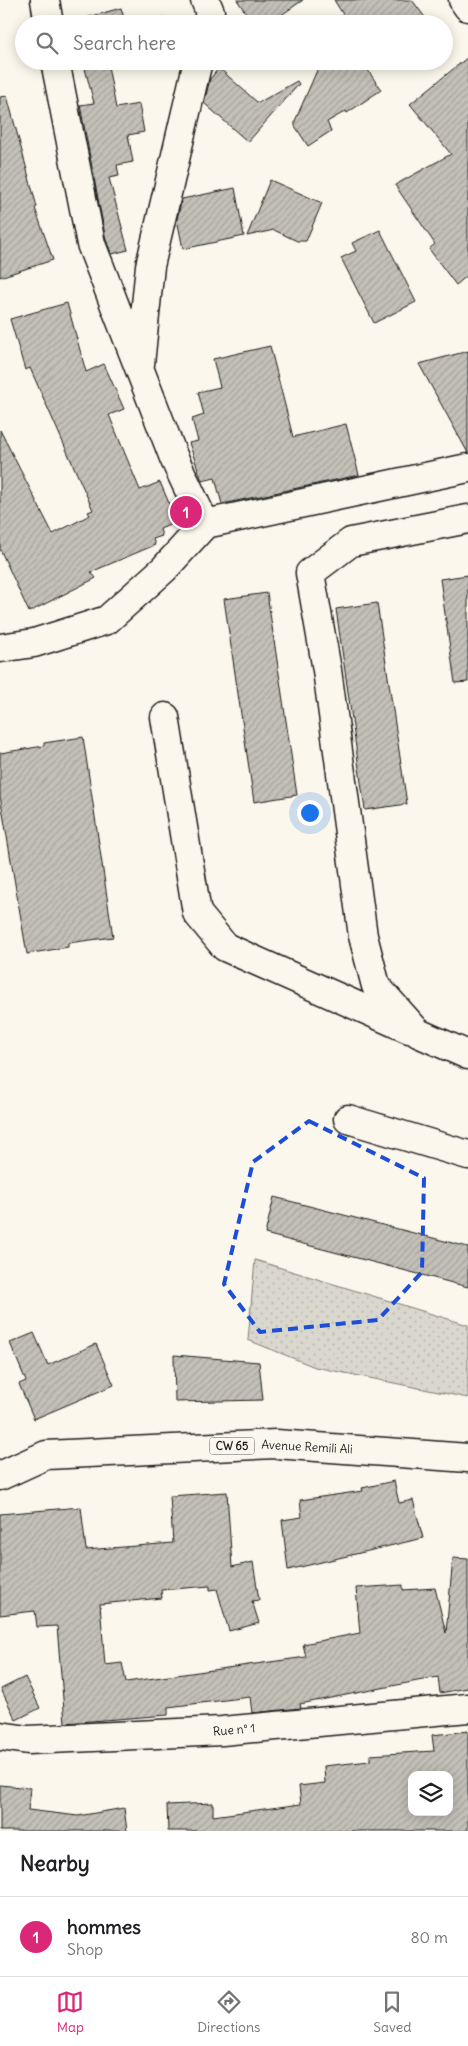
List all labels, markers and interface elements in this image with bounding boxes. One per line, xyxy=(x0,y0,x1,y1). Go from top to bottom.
search box xyxy=(15,15,453,70)
icon: search xyxy=(33,29,61,57)
text: Search here xyxy=(73,31,176,55)
pin: 1 xyxy=(170,493,202,531)
your location xyxy=(297,800,323,826)
street label: Avenue Remili Ali xyxy=(261,1437,353,1456)
road number: CW 65 xyxy=(210,1438,254,1454)
street label: Rue n° 1 xyxy=(212,1720,256,1739)
map controls xyxy=(408,1771,453,1816)
button: layers xyxy=(408,1771,453,1816)
text: Nearby xyxy=(20,1850,90,1877)
text: hommes xyxy=(67,1915,141,1939)
text: 1 xyxy=(33,1927,39,1947)
text: 80 m xyxy=(410,1927,448,1947)
text: Shop xyxy=(67,1939,103,1959)
tab: Map xyxy=(56,1988,84,2036)
tab: Directions xyxy=(197,1988,260,2036)
tab: Saved xyxy=(373,1988,412,2036)

